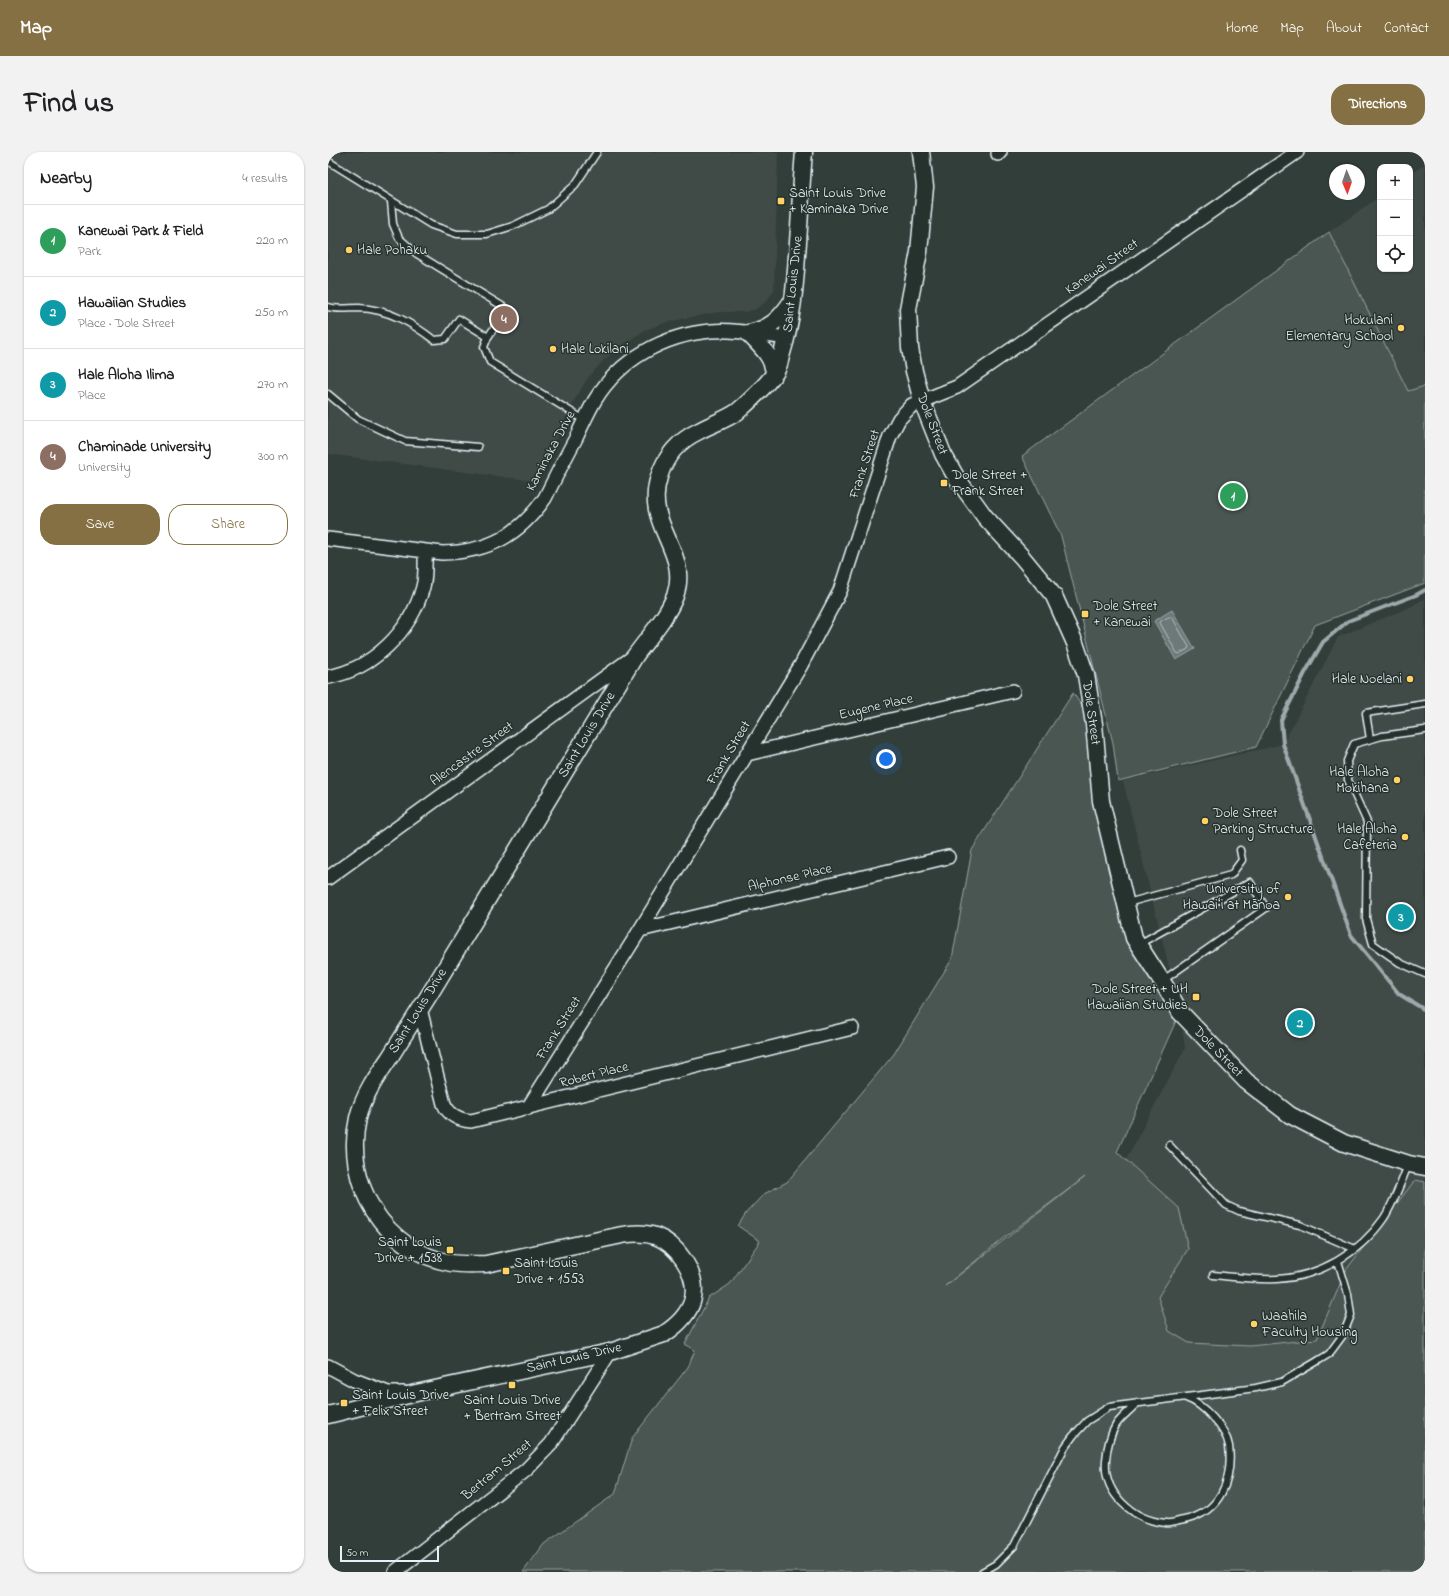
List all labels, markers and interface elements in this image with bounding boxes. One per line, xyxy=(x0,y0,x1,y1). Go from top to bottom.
text: Map xyxy=(20,15,52,42)
text: Home xyxy=(1226,18,1258,39)
text: Map xyxy=(1280,18,1304,39)
text: About xyxy=(1326,18,1362,39)
text: Contact xyxy=(1384,18,1429,39)
text: Find us xyxy=(24,84,114,125)
button: Directions xyxy=(1331,84,1425,125)
north arrow xyxy=(1329,164,1365,200)
map controls xyxy=(1377,164,1413,272)
button: + xyxy=(1377,164,1413,200)
text: Nearby xyxy=(40,166,92,191)
text: 4 results xyxy=(242,169,288,188)
place label: Saint Louis Drive + Kaminaka Drive xyxy=(789,183,889,220)
marker: Saint Louis Drive + Kaminaka Drive xyxy=(776,196,786,206)
button: − xyxy=(1377,200,1413,236)
text: Kanewai Park & Field xyxy=(78,220,203,242)
text: 1 xyxy=(51,231,55,250)
text: 220 m xyxy=(256,231,288,250)
street label: Saint Louis Drive xyxy=(777,234,809,333)
street label: Kanewai Street xyxy=(1061,234,1143,300)
button: locate xyxy=(1377,236,1413,272)
place label: Hale Pohaku xyxy=(357,240,427,261)
text: Park xyxy=(78,242,102,261)
marker: Hale Pohaku xyxy=(344,245,354,255)
text: Hawaiian Studies xyxy=(78,292,186,314)
text: 2 xyxy=(50,303,56,322)
text: 250 m xyxy=(255,303,288,322)
pin: 4 xyxy=(491,304,517,334)
place label: Hokulani Elementary School xyxy=(1286,310,1393,348)
text: Place · Dole Street xyxy=(78,314,175,333)
marker: Hokulani Elementary School xyxy=(1396,323,1406,333)
place label: Hale Lokilani xyxy=(561,339,629,360)
marker: Hale Lokilani xyxy=(548,344,558,354)
text: Hale Aloha Ilima xyxy=(78,364,174,386)
text: 3 xyxy=(50,375,56,394)
text: 270 m xyxy=(257,375,288,394)
text: Place xyxy=(78,386,106,405)
street label: Dole Street xyxy=(910,389,953,458)
street label: Kaminaka Drive xyxy=(521,406,581,495)
street label: Frank Street xyxy=(844,426,886,502)
text: Chaminade University xyxy=(78,436,211,458)
text: 4 xyxy=(50,447,56,466)
text: 300 m xyxy=(258,447,288,466)
text: University xyxy=(78,458,131,477)
place label: Dole Street + Frank Street xyxy=(951,465,1028,502)
marker: Dole Street + Frank Street xyxy=(939,478,949,488)
pin: 1 xyxy=(1220,481,1246,511)
button: Save xyxy=(40,504,160,545)
button: Share xyxy=(168,504,288,545)
place label: Dole Street + Kanewai xyxy=(1092,596,1158,633)
marker: Dole Street + Kanewai xyxy=(1080,609,1090,619)
place label: Hale Noelani xyxy=(1332,669,1402,690)
marker: Hale Noelani xyxy=(1405,674,1415,684)
street label: Dole Street xyxy=(1076,679,1106,747)
street label: Saint Louis Drive xyxy=(553,687,621,782)
street label: Eugene Place xyxy=(837,688,916,727)
street label: Alencastre Street xyxy=(426,716,519,792)
street label: Frank Street xyxy=(701,717,757,790)
your location xyxy=(876,749,896,769)
place label: Hale Aloha Mokihana xyxy=(1329,762,1389,799)
marker: Hale Aloha Mokihana xyxy=(1392,775,1402,785)
place label: Dole Street Parking Structure xyxy=(1212,803,1314,841)
marker: Dole Street Parking Structure xyxy=(1200,816,1210,826)
place label: Hale Aloha Cafeteria xyxy=(1337,819,1397,856)
marker: Hale Aloha Cafeteria xyxy=(1400,832,1410,842)
street label: Alphonse Place xyxy=(746,858,835,898)
place label: University of Hawaiʻi at Mānoa xyxy=(1183,879,1280,916)
marker: University of Hawaiʻi at Mānoa xyxy=(1283,892,1293,902)
pin: 3 xyxy=(1388,902,1414,932)
street label: Saint Louis Drive xyxy=(383,964,453,1058)
place label: Dole Street + UH Hawaiian Studies xyxy=(1087,979,1188,1016)
street label: Frank Street xyxy=(531,992,587,1065)
marker: Dole Street + UH Hawaiian Studies xyxy=(1191,992,1201,1002)
pin: 2 xyxy=(1287,1008,1313,1038)
street label: Dole Street xyxy=(1187,1021,1248,1083)
street label: Robert Place xyxy=(557,1056,631,1094)
place label: Saint Louis Drive + 1538 xyxy=(374,1232,442,1269)
marker: Saint Louis Drive + 1538 xyxy=(445,1245,455,1255)
place label: Saint Louis Drive + 1553 xyxy=(513,1253,584,1290)
marker: Saint Louis Drive + 1553 xyxy=(501,1266,511,1276)
place label: Waahila Faculty Housing xyxy=(1261,1306,1357,1344)
marker: Waahila Faculty Housing xyxy=(1249,1319,1259,1329)
street label: Saint Louis Drive xyxy=(524,1337,624,1379)
marker: Saint Louis Drive + Bertram Street xyxy=(507,1380,517,1390)
place label: Saint Louis Drive + Felix Street xyxy=(352,1385,450,1422)
place label: Saint Louis Drive + Bertram Street xyxy=(463,1390,561,1427)
marker: Saint Louis Drive + Felix Street xyxy=(339,1398,349,1408)
street label: Bertram Street xyxy=(456,1434,537,1506)
scale bar xyxy=(340,1544,439,1563)
text: 50 m xyxy=(346,1545,368,1561)

